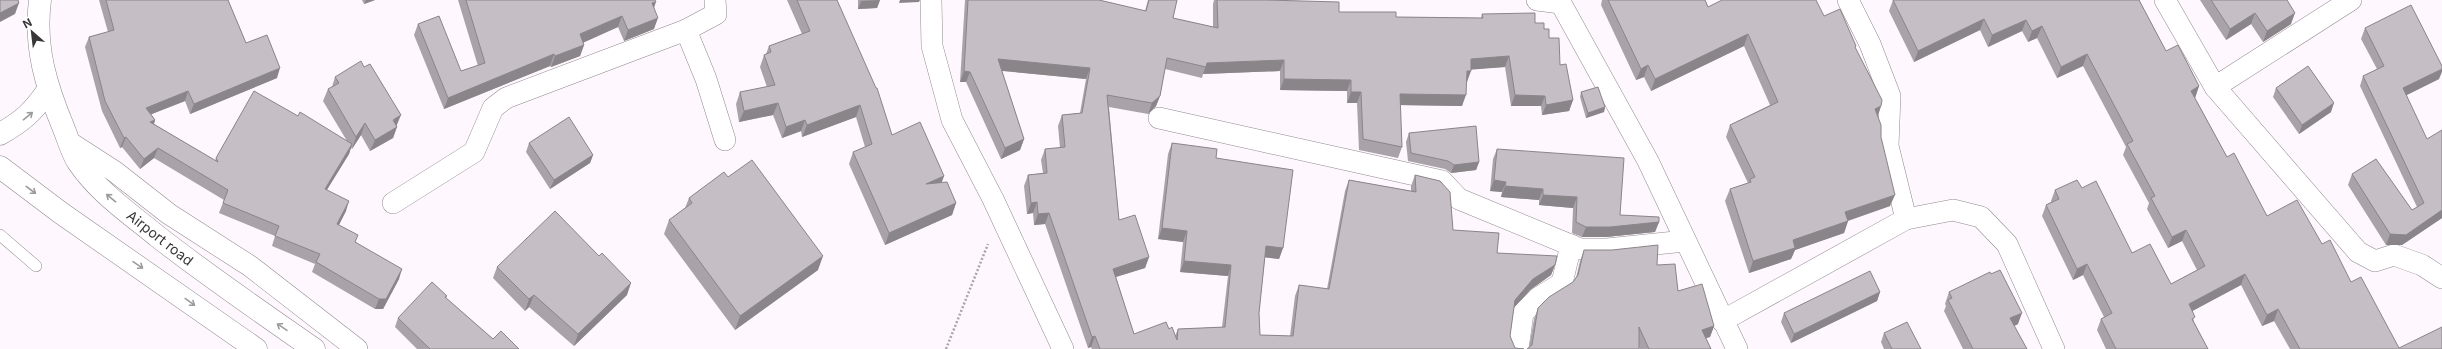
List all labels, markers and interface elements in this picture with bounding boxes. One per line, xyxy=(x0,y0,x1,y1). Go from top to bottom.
north arrow xyxy=(12,12,52,52)
text: N xyxy=(20,15,34,31)
one-way arrow xyxy=(22,112,33,121)
one-way arrow xyxy=(26,186,37,195)
one-way arrow xyxy=(106,194,117,203)
street label: Airport road xyxy=(124,206,197,269)
one-way arrow xyxy=(132,261,143,269)
one-way arrow xyxy=(184,298,195,306)
one-way arrow xyxy=(277,323,288,331)

